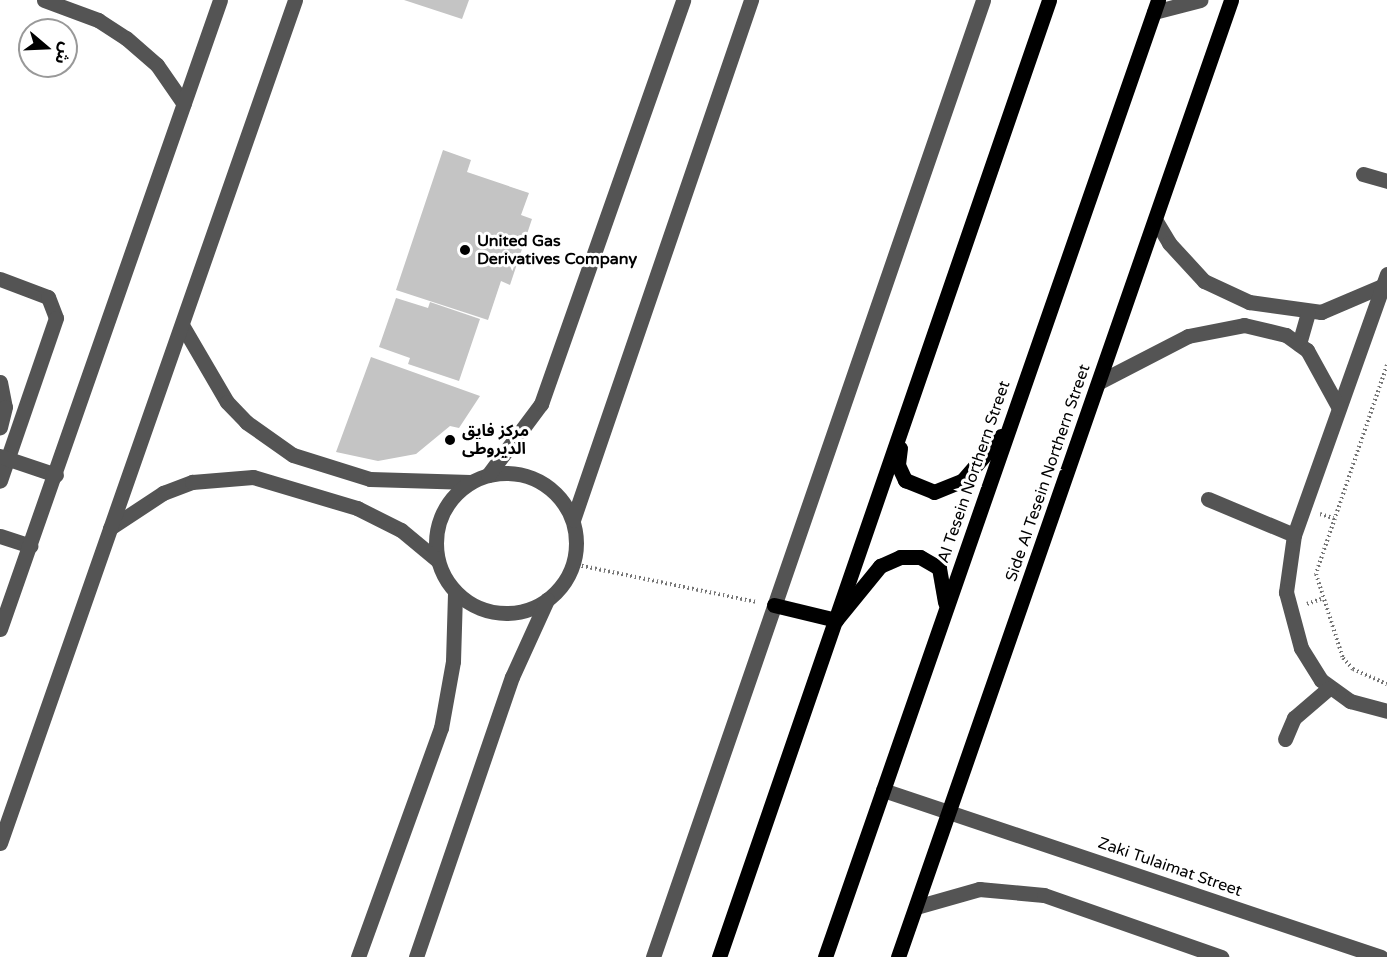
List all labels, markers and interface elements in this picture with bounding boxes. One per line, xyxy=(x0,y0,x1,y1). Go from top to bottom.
north arrow xyxy=(18,18,78,78)
text: ش xyxy=(50,40,76,67)
place label: United Gas Derivatives Company xyxy=(477,231,637,269)
marker: United Gas Derivatives Company xyxy=(458,243,472,257)
street label: Side Al Tesein Northern Street xyxy=(1002,362,1094,584)
street label: Al Tesein Northern Street xyxy=(934,378,1014,566)
place label: مركز فايق الديروطى xyxy=(462,421,529,459)
marker: مركز فايق الديروطى xyxy=(443,433,457,447)
street label: Zaki Tulaimat Street xyxy=(1095,833,1245,901)

